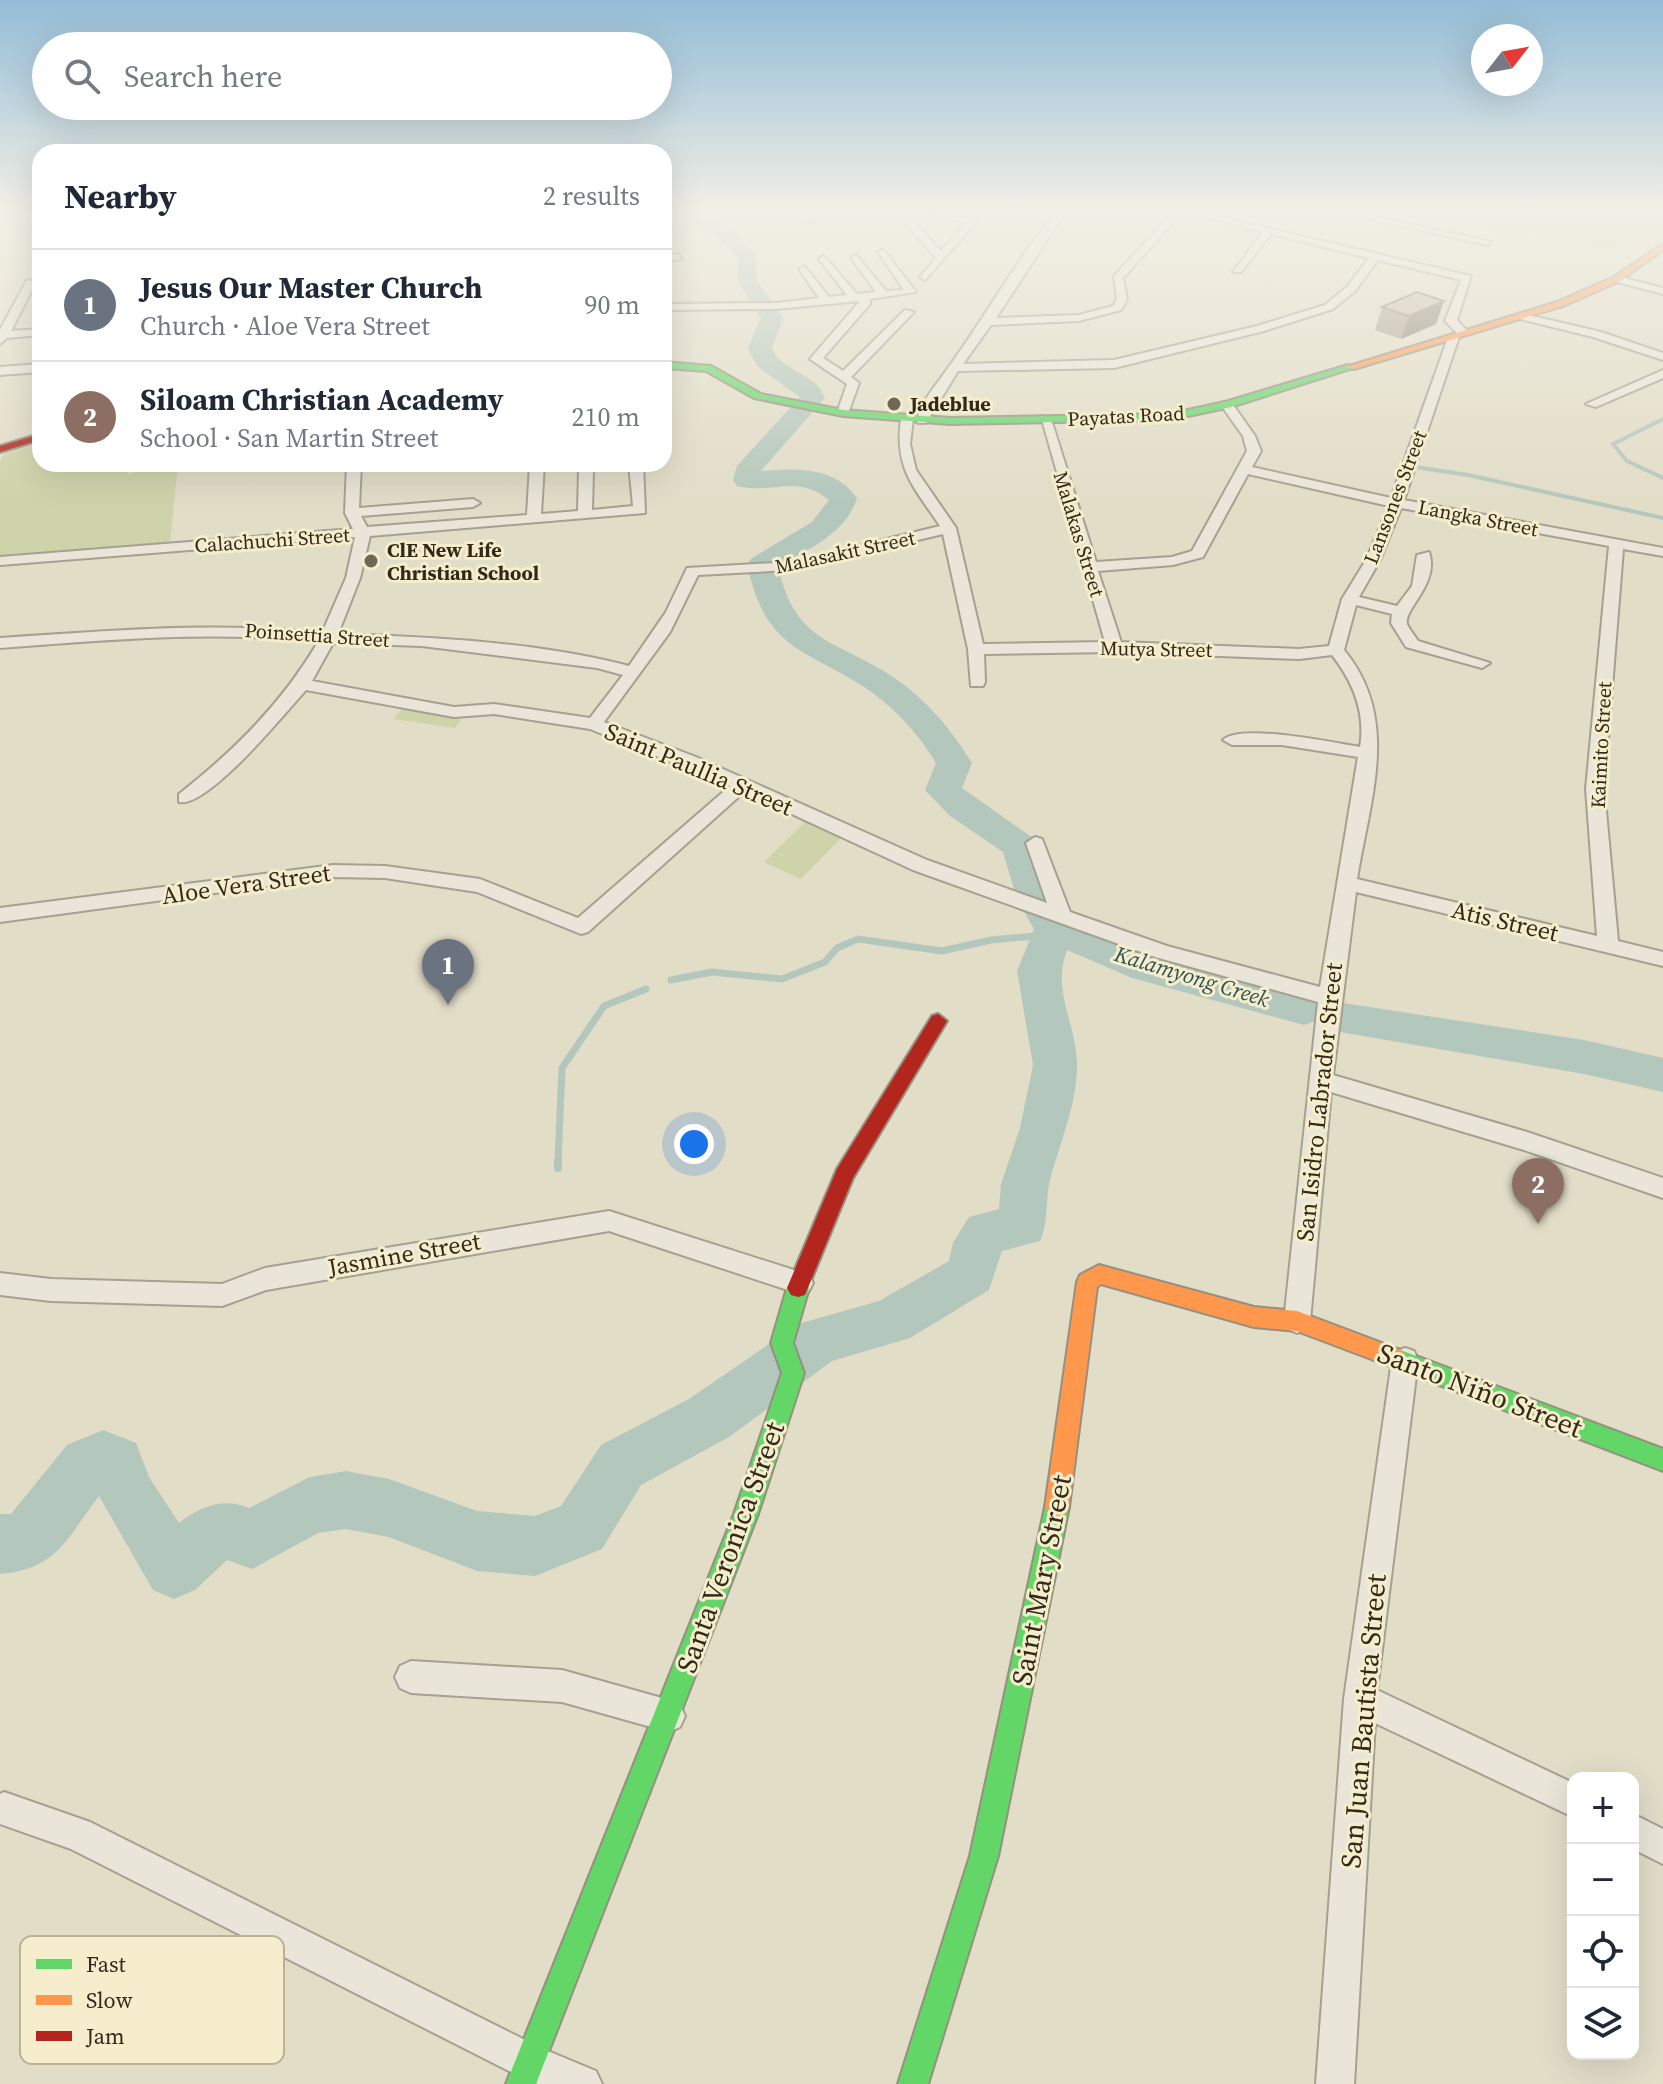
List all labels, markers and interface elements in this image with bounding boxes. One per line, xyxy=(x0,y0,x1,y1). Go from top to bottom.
north arrow xyxy=(1471,24,1543,96)
search box xyxy=(32,32,672,120)
icon: search xyxy=(60,54,104,98)
text: Search here xyxy=(124,56,282,97)
text: Nearby xyxy=(64,173,177,219)
text: 2 results xyxy=(543,178,640,214)
text: Jesus Our Master Church xyxy=(140,267,482,308)
text: 1 xyxy=(83,287,97,323)
text: 90 m xyxy=(585,287,640,323)
text: Church · Aloe Vera Street xyxy=(140,308,430,344)
text: Siloam Christian Academy xyxy=(140,379,503,420)
place label: Jadeblue xyxy=(908,390,991,418)
marker: Jadeblue xyxy=(885,395,903,413)
text: 2 xyxy=(83,399,97,435)
text: 210 m xyxy=(572,399,640,435)
street label: Payatas Road xyxy=(1067,399,1186,433)
text: School · San Martin Street xyxy=(140,420,438,456)
street label: Lansones Street xyxy=(1357,426,1434,568)
street label: Malakas Street xyxy=(1047,468,1112,601)
street label: Langka Street xyxy=(1416,493,1541,543)
street label: Calachuchi Street xyxy=(193,521,351,559)
street label: Malasakit Street xyxy=(772,523,918,580)
place label: ClE New Life Christian School xyxy=(387,536,539,587)
marker: ClE New Life Christian School xyxy=(362,552,380,570)
street label: Poinsettia Street xyxy=(244,616,391,654)
street label: Mutya Street xyxy=(1100,634,1213,664)
street label: Kaimito Street xyxy=(1584,680,1618,809)
street label: Saint Paullia Street xyxy=(600,715,798,824)
street label: Aloe Vera Street xyxy=(160,856,333,912)
street label: Atis Street xyxy=(1448,893,1562,949)
water label: Kalamyong Creek xyxy=(1110,938,1274,1014)
pin: 1 xyxy=(422,939,474,1005)
street label: San Isidro Labrador Street xyxy=(1288,961,1350,1243)
your location xyxy=(674,1124,714,1164)
pin: 2 xyxy=(1512,1158,1564,1224)
street label: Jasmine Street xyxy=(324,1224,483,1284)
street label: Santo Niño Street xyxy=(1372,1333,1589,1447)
street label: Santa Veronica Street xyxy=(667,1415,793,1678)
street label: Saint Mary Street xyxy=(1002,1471,1080,1688)
street label: San Juan Bautista Street xyxy=(1331,1571,1395,1870)
map controls xyxy=(1567,1772,1639,2060)
button: + xyxy=(1567,1772,1639,1844)
button: − xyxy=(1567,1844,1639,1916)
button: locate xyxy=(1567,1916,1639,1988)
legend xyxy=(20,1936,284,2064)
text: Fast xyxy=(86,1949,127,1979)
text: Slow xyxy=(86,1985,133,2015)
button: layers xyxy=(1567,1988,1639,2060)
text: Jam xyxy=(85,2021,125,2051)

